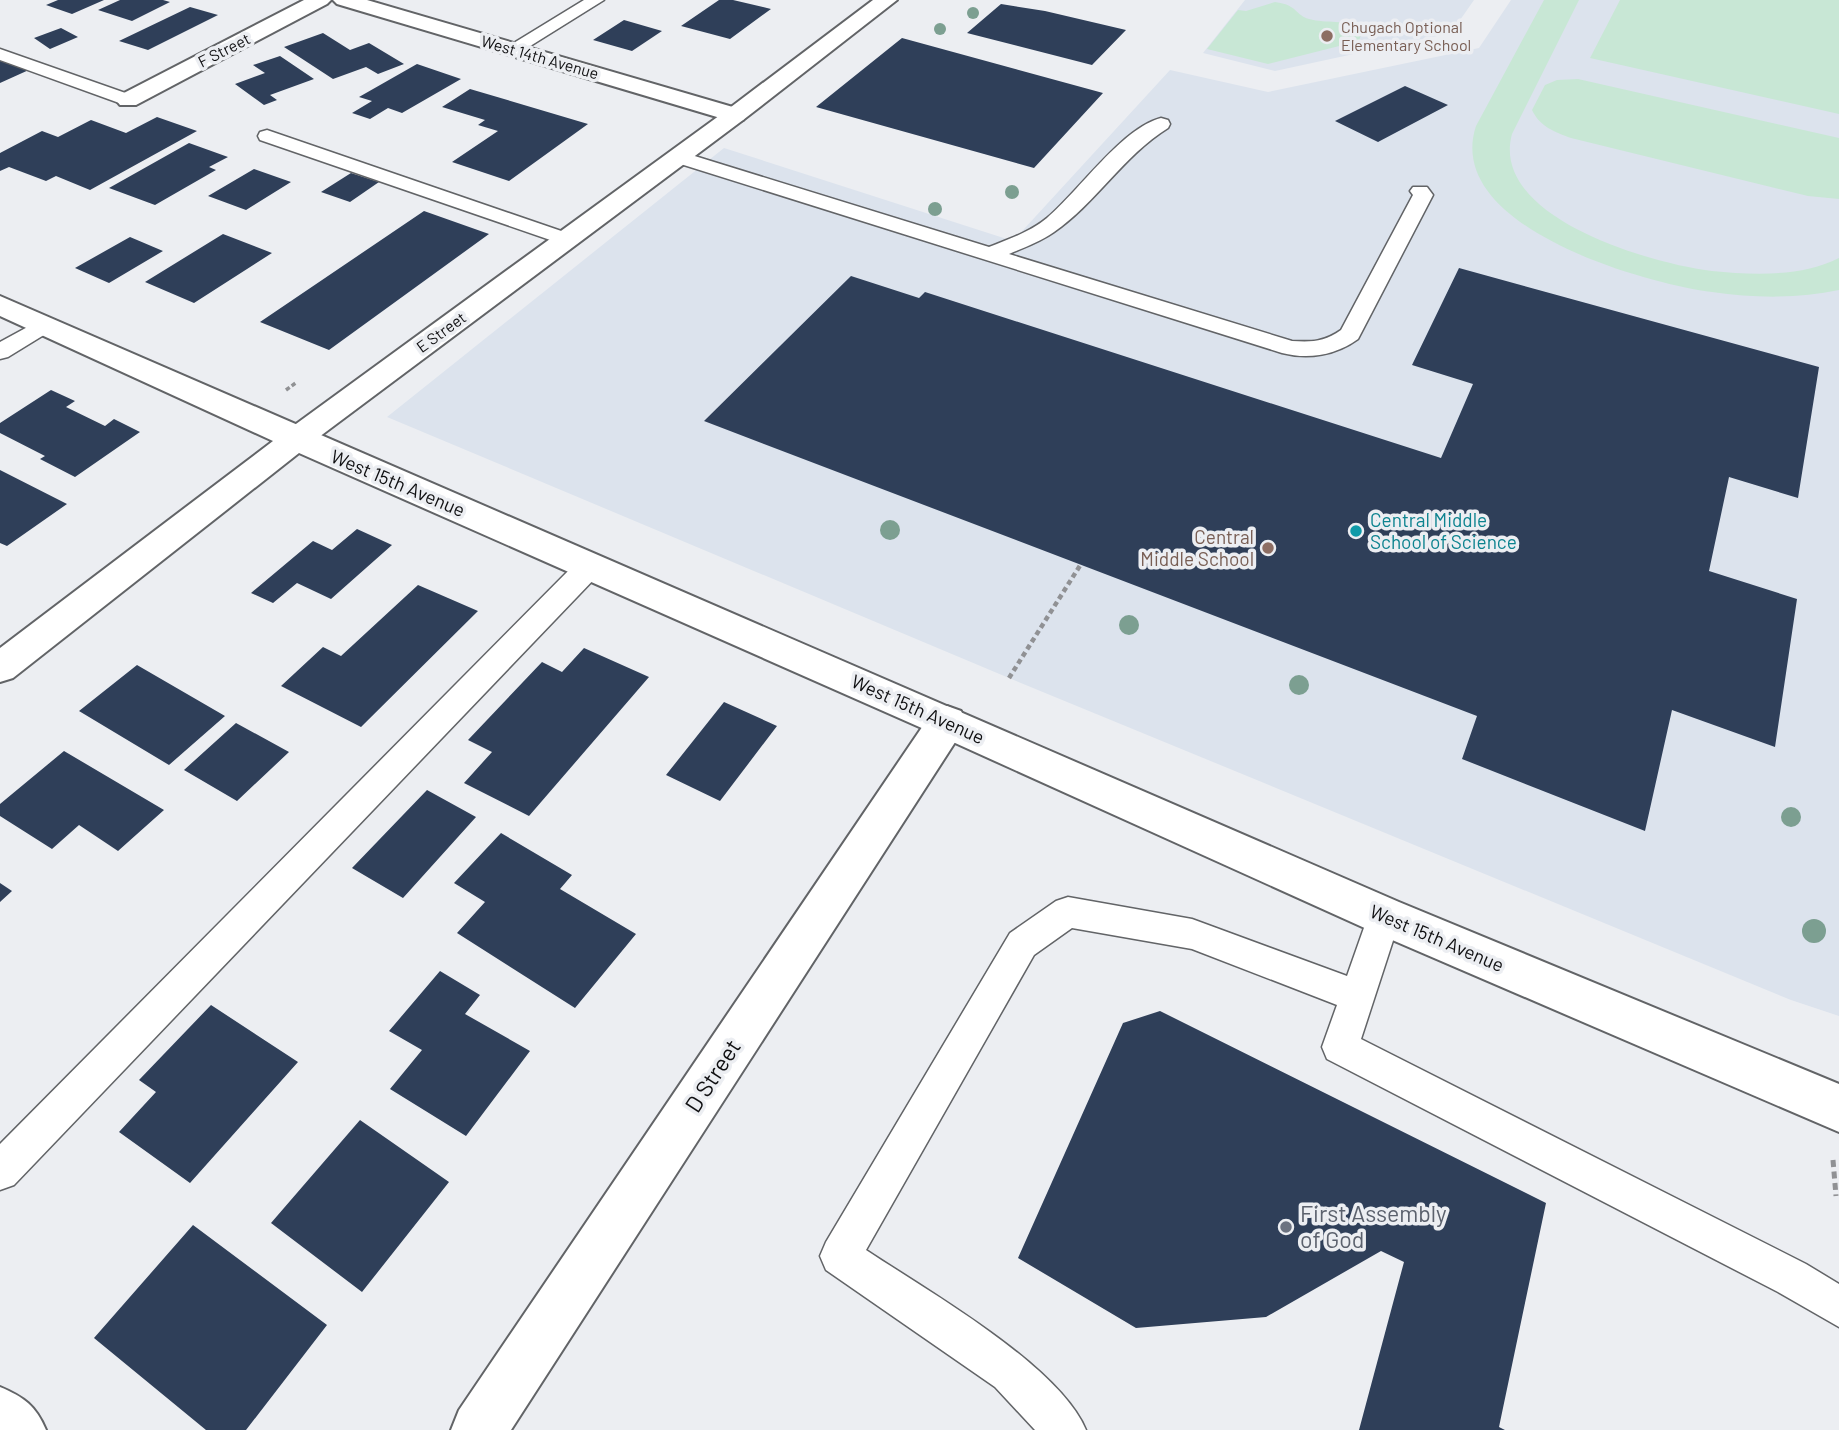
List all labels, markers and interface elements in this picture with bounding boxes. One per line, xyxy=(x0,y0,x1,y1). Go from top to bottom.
place label: Chugach Optional Elementary School xyxy=(1341,17,1471,54)
street label: F Street xyxy=(195,28,253,71)
marker: Chugach Optional Elementary School xyxy=(1319,28,1335,44)
street label: West 14th Avenue xyxy=(479,31,601,82)
street label: E Street xyxy=(412,307,469,356)
street label: West 15th Avenue xyxy=(328,444,469,521)
place label: Central Middle School of Science xyxy=(1370,508,1517,553)
marker: Central Middle School of Science xyxy=(1348,523,1364,539)
place label: Central Middle School xyxy=(1140,525,1254,570)
marker: Central Middle School xyxy=(1260,540,1276,556)
street label: West 15th Avenue xyxy=(848,669,988,748)
street label: West 15th Avenue xyxy=(1367,899,1508,976)
street label: D Street xyxy=(678,1034,746,1117)
place label: First Assembly of God xyxy=(1300,1199,1447,1253)
marker: First Assembly of God xyxy=(1278,1219,1294,1235)

